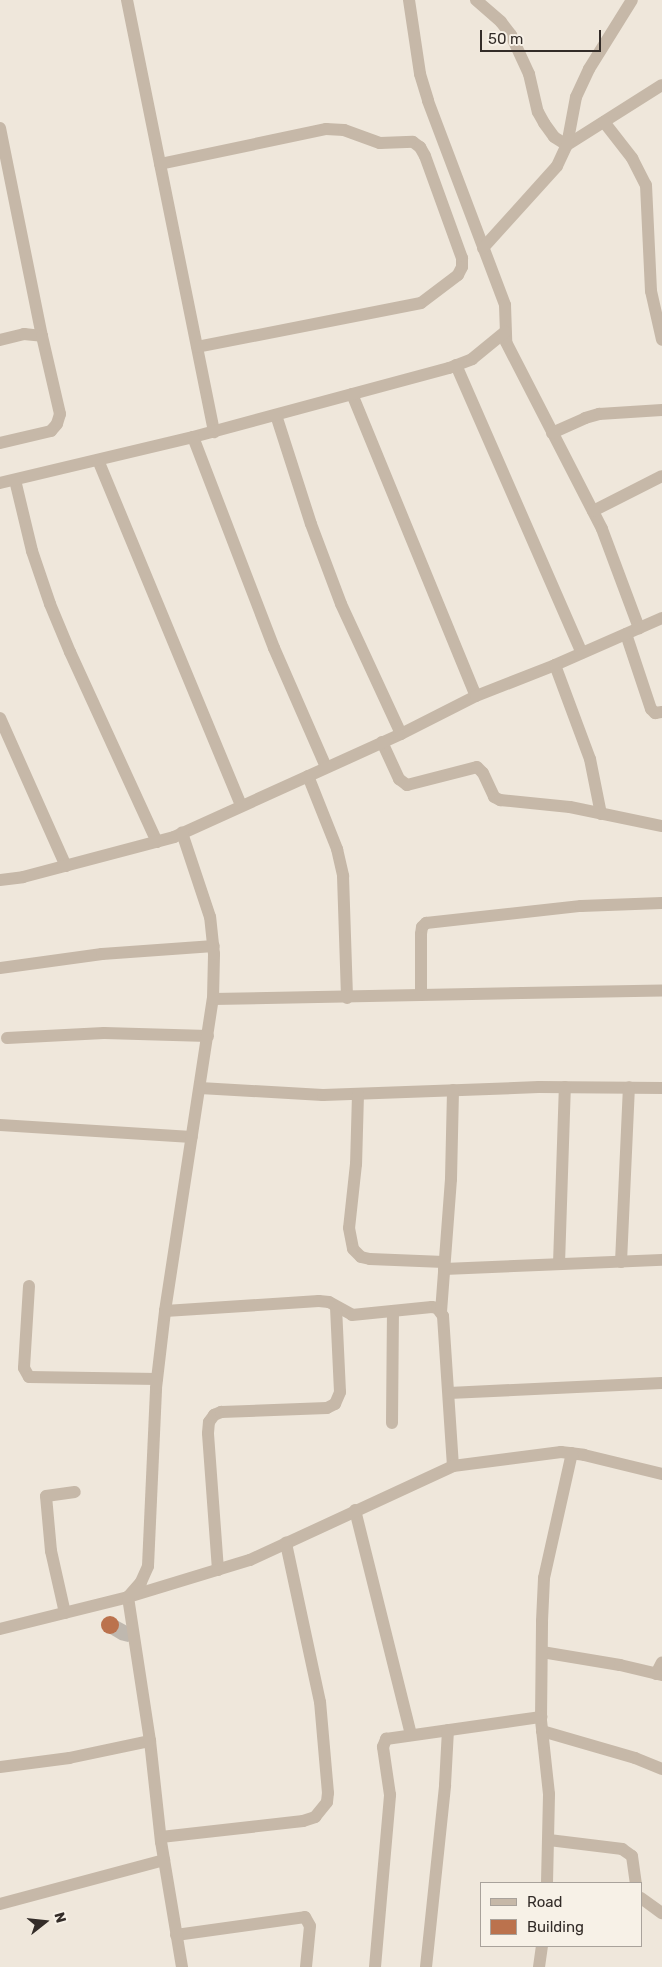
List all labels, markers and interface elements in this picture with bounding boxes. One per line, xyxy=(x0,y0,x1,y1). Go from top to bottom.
scale bar xyxy=(482,20,603,52)
text: 50 m xyxy=(488,30,523,48)
legend xyxy=(480,1882,642,1947)
text: Road xyxy=(527,1893,563,1911)
north arrow xyxy=(20,1897,70,1947)
text: N xyxy=(50,1911,69,1925)
text: Building xyxy=(527,1918,584,1936)

